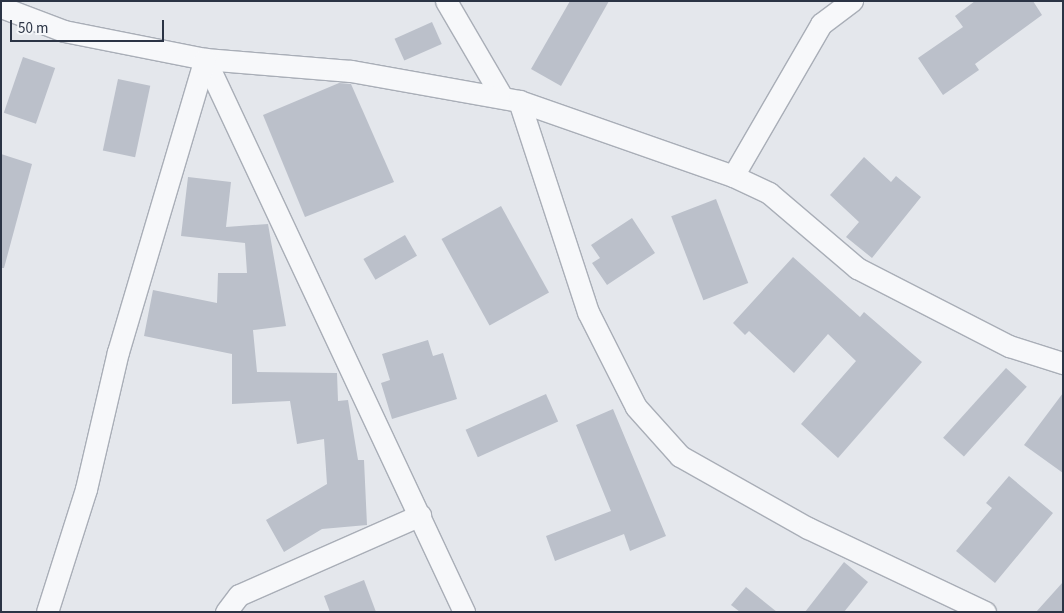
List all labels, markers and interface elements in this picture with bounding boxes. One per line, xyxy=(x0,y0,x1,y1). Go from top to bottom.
scale bar xyxy=(12,10,166,42)
text: 50 m xyxy=(18,18,48,39)

